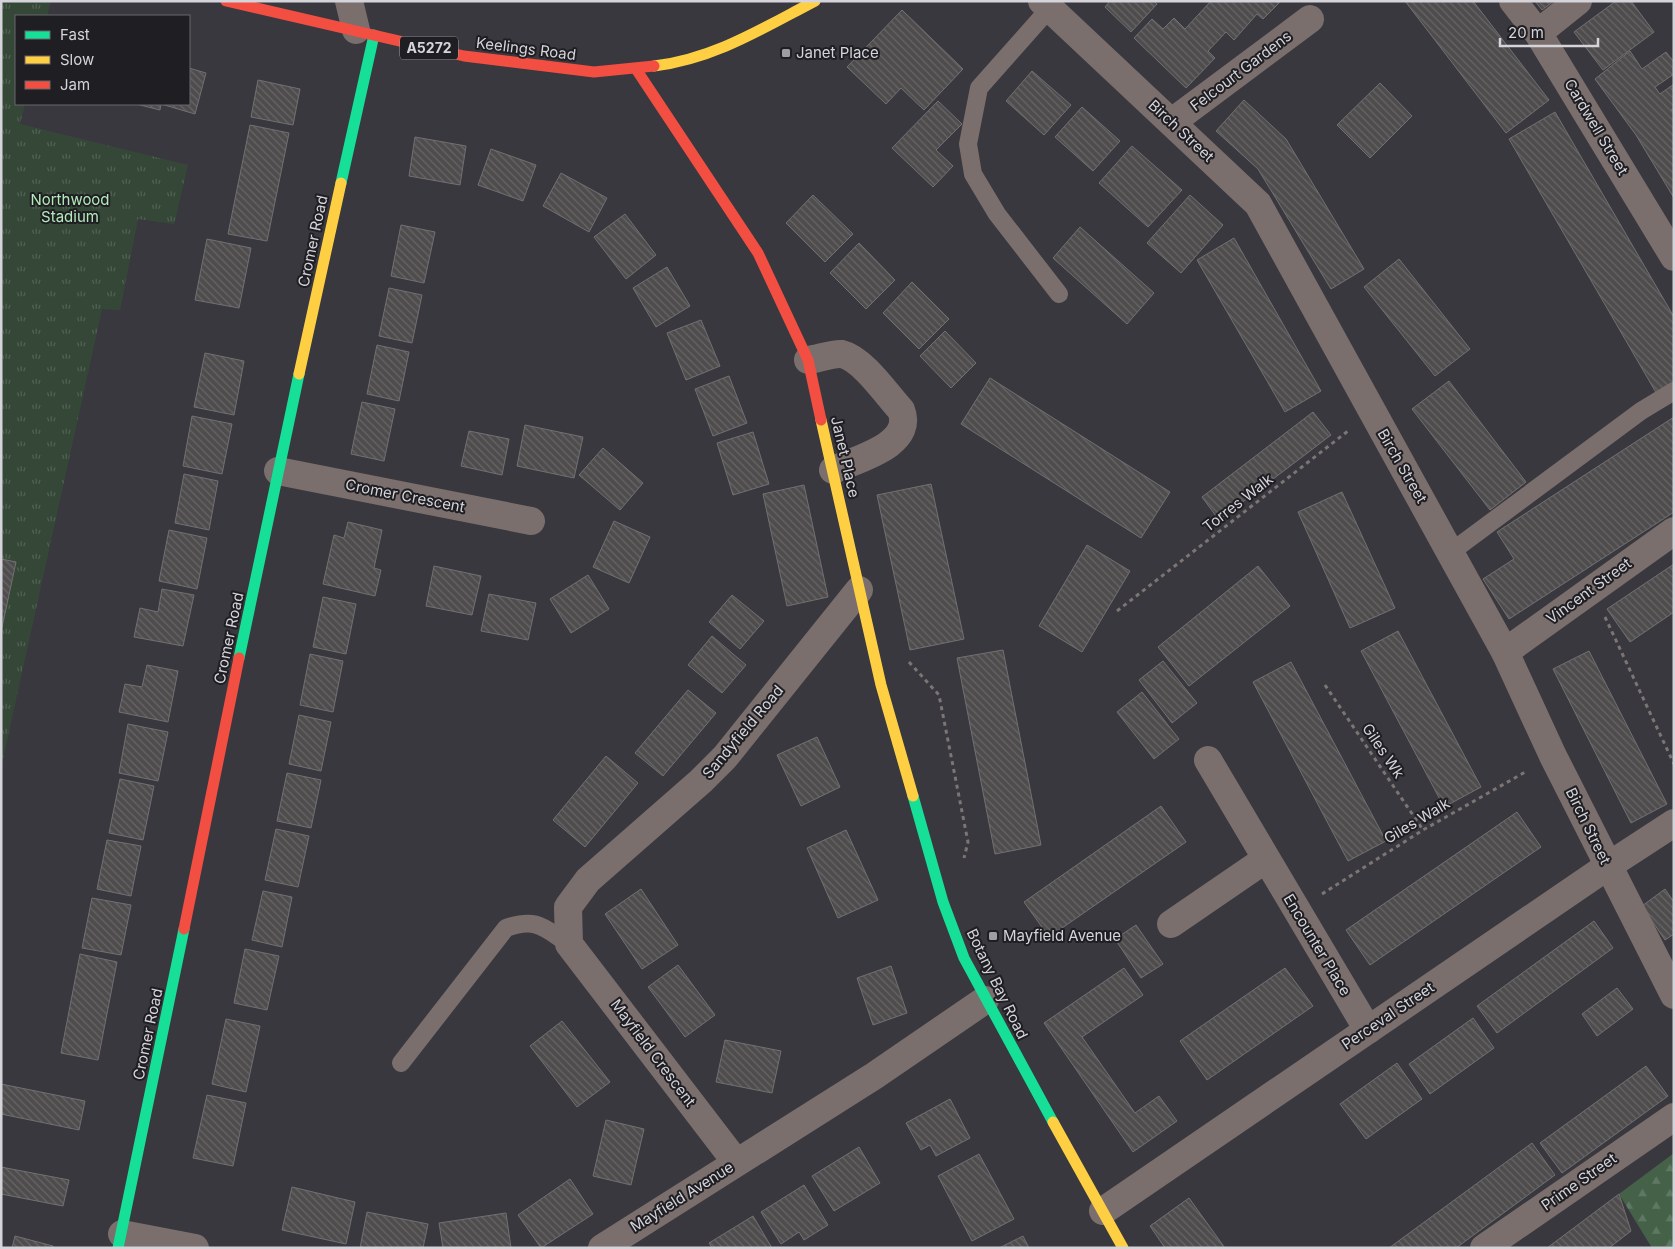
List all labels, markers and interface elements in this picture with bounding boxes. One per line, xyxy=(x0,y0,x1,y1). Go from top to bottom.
legend xyxy=(15,15,190,105)
scale bar xyxy=(1500,15,1598,47)
text: 20 m xyxy=(1508,23,1544,42)
text: Fast xyxy=(60,25,90,44)
street label: Felcourt Gardens xyxy=(1186,26,1295,115)
street label: Keelings Road xyxy=(475,33,577,64)
road number: A5272 xyxy=(400,36,458,59)
place label: Janet Place xyxy=(796,43,879,62)
marker: Janet Place xyxy=(780,47,792,59)
text: Slow xyxy=(60,50,94,69)
text: Jam xyxy=(60,75,90,94)
street label: Cardwell Street xyxy=(1560,75,1633,178)
street label: Birch Street xyxy=(1145,95,1218,166)
park label: Northwood Stadium xyxy=(30,190,110,226)
street label: Cromer Road xyxy=(294,193,332,288)
street label: Janet Place xyxy=(827,414,864,499)
street label: Birch Street xyxy=(1373,425,1431,506)
street label: Torres Walk xyxy=(1199,469,1277,536)
street label: Cromer Crescent xyxy=(344,475,466,516)
street label: Vincent Street xyxy=(1542,553,1635,628)
street label: Cromer Road xyxy=(210,590,248,685)
street label: Sandyfield Road xyxy=(698,681,787,782)
street label: Giles Wk xyxy=(1358,720,1409,783)
street label: Birch Street xyxy=(1562,784,1615,867)
street label: Giles Walk xyxy=(1380,793,1454,848)
street label: Encounter Place xyxy=(1280,890,1355,999)
street label: Botany Bay Road xyxy=(963,926,1032,1042)
place label: Mayfield Avenue xyxy=(1003,926,1121,945)
marker: Mayfield Avenue xyxy=(987,930,999,942)
street label: Perceval Street xyxy=(1338,978,1438,1054)
street label: Cromer Road xyxy=(129,986,167,1081)
street label: Mayfield Crescent xyxy=(607,995,700,1110)
street label: Prime Street xyxy=(1537,1149,1620,1214)
street label: Mayfield Avenue xyxy=(627,1157,737,1236)

